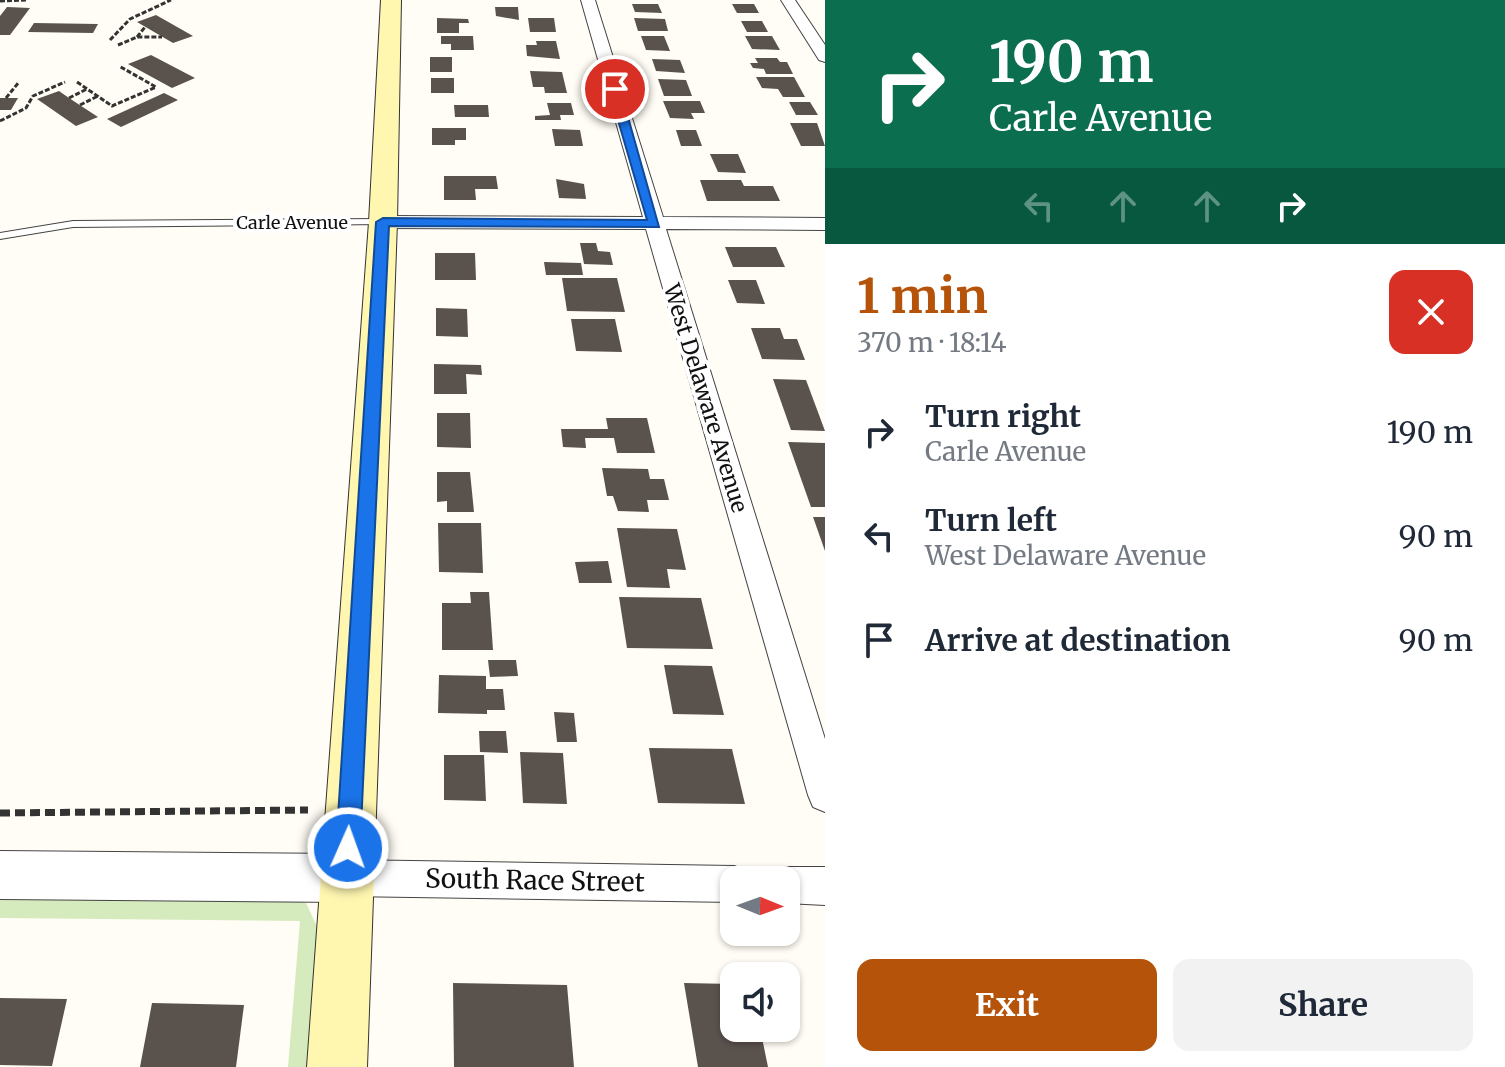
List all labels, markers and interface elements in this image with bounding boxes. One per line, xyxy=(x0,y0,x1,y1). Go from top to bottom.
text: 190 m xyxy=(989,27,1154,97)
icon: right xyxy=(857,32,961,136)
pin xyxy=(581,55,649,123)
icon: arrive xyxy=(593,67,637,111)
text: Carle Avenue xyxy=(989,96,1212,141)
icon: left xyxy=(1017,184,1061,228)
icon: ahead xyxy=(1101,184,1145,228)
icon: ahead xyxy=(1185,184,1229,228)
icon: right xyxy=(1269,184,1313,228)
street label: Carle Avenue xyxy=(236,211,348,234)
text: 1 min xyxy=(857,266,988,326)
button: close xyxy=(1389,270,1473,354)
street label: West Delaware Avenue xyxy=(658,279,754,516)
text: 370 m · 18:14 xyxy=(857,326,1006,359)
text: Turn right xyxy=(925,397,1081,435)
icon: right xyxy=(857,410,901,454)
text: 190 m xyxy=(1386,413,1473,451)
text: Carle Avenue xyxy=(925,435,1086,468)
text: Turn left xyxy=(925,501,1057,539)
icon: left xyxy=(857,514,901,558)
text: 90 m xyxy=(1399,517,1473,555)
text: West Delaware Avenue xyxy=(925,539,1206,572)
icon: arrive xyxy=(857,618,901,662)
text: Arrive at destination xyxy=(925,621,1231,659)
text: 90 m xyxy=(1399,621,1473,659)
position arrow xyxy=(306,806,390,890)
street label: South Race Street xyxy=(425,862,645,898)
north arrow xyxy=(720,866,800,946)
map controls xyxy=(720,866,800,1042)
button: Exit xyxy=(857,959,1157,1051)
button: Share xyxy=(1173,959,1473,1051)
button: sound xyxy=(720,962,800,1042)

